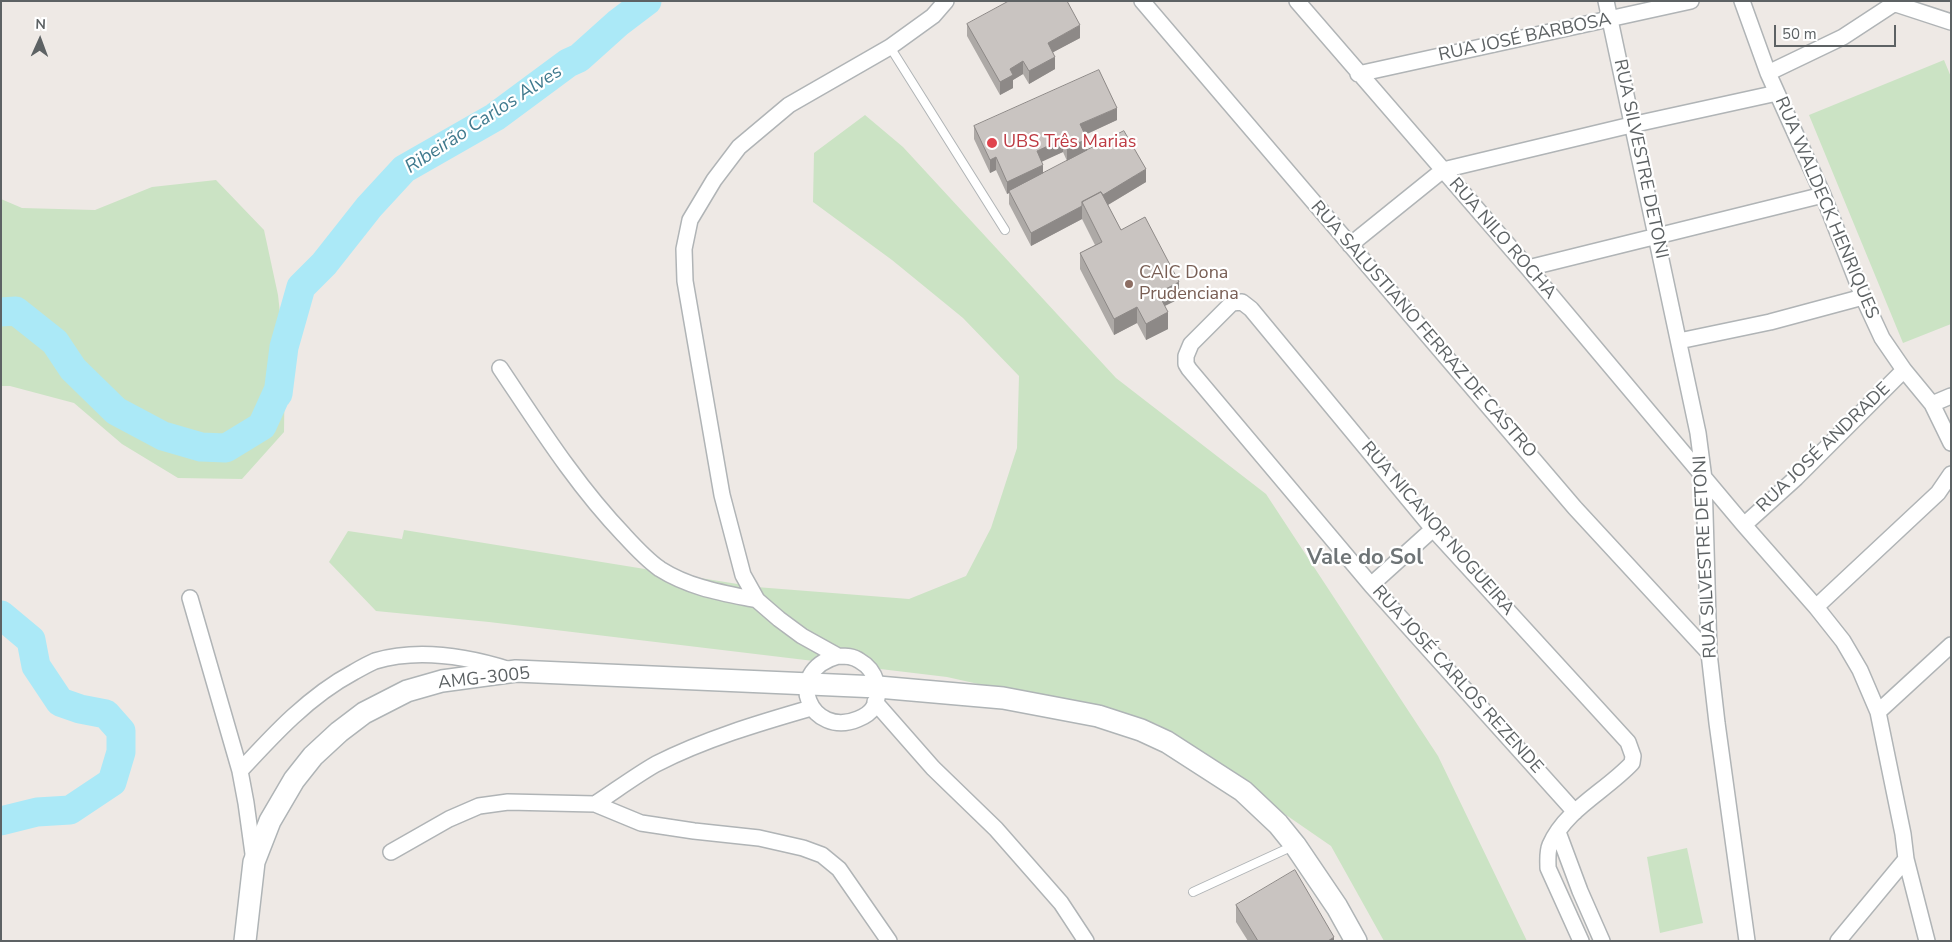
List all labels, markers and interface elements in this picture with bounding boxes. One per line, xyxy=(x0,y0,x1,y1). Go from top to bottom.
street label: RUA JOSÉ BARBOSA xyxy=(1437,9,1613,67)
north arrow xyxy=(15,15,65,65)
text: N xyxy=(35,15,46,34)
scale bar xyxy=(1777,15,1900,47)
text: 50 m xyxy=(1782,24,1817,44)
street label: RUA SILVESTRE DETONI xyxy=(1608,57,1672,261)
water label: Ribeirão Carlos Alves xyxy=(401,61,567,179)
street label: RUA WALDECK HENRIQUES xyxy=(1769,94,1883,322)
place label: UBS Três Marias xyxy=(1003,132,1136,154)
marker: UBS Três Marias xyxy=(985,136,999,150)
street label: RUA NILO ROCHA xyxy=(1444,174,1560,304)
street label: RUA SALUSTIANO FERRAZ DE CASTRO xyxy=(1305,197,1541,463)
place label: CAIC Dona Prudenciana xyxy=(1139,263,1239,306)
marker: CAIC Dona Prudenciana xyxy=(1123,278,1135,290)
street label: RUA JOSÉ ANDRADE xyxy=(1753,379,1895,517)
street label: RUA NICANOR NOGUEIRA xyxy=(1356,438,1518,620)
street label: RUA SILVESTRE DETONI xyxy=(1690,455,1722,659)
district label: Vale do Sol xyxy=(1307,546,1423,572)
street label: RUA JOSÉ CARLOS REZENDE xyxy=(1367,582,1547,778)
street label: AMG-3005 xyxy=(437,663,531,695)

